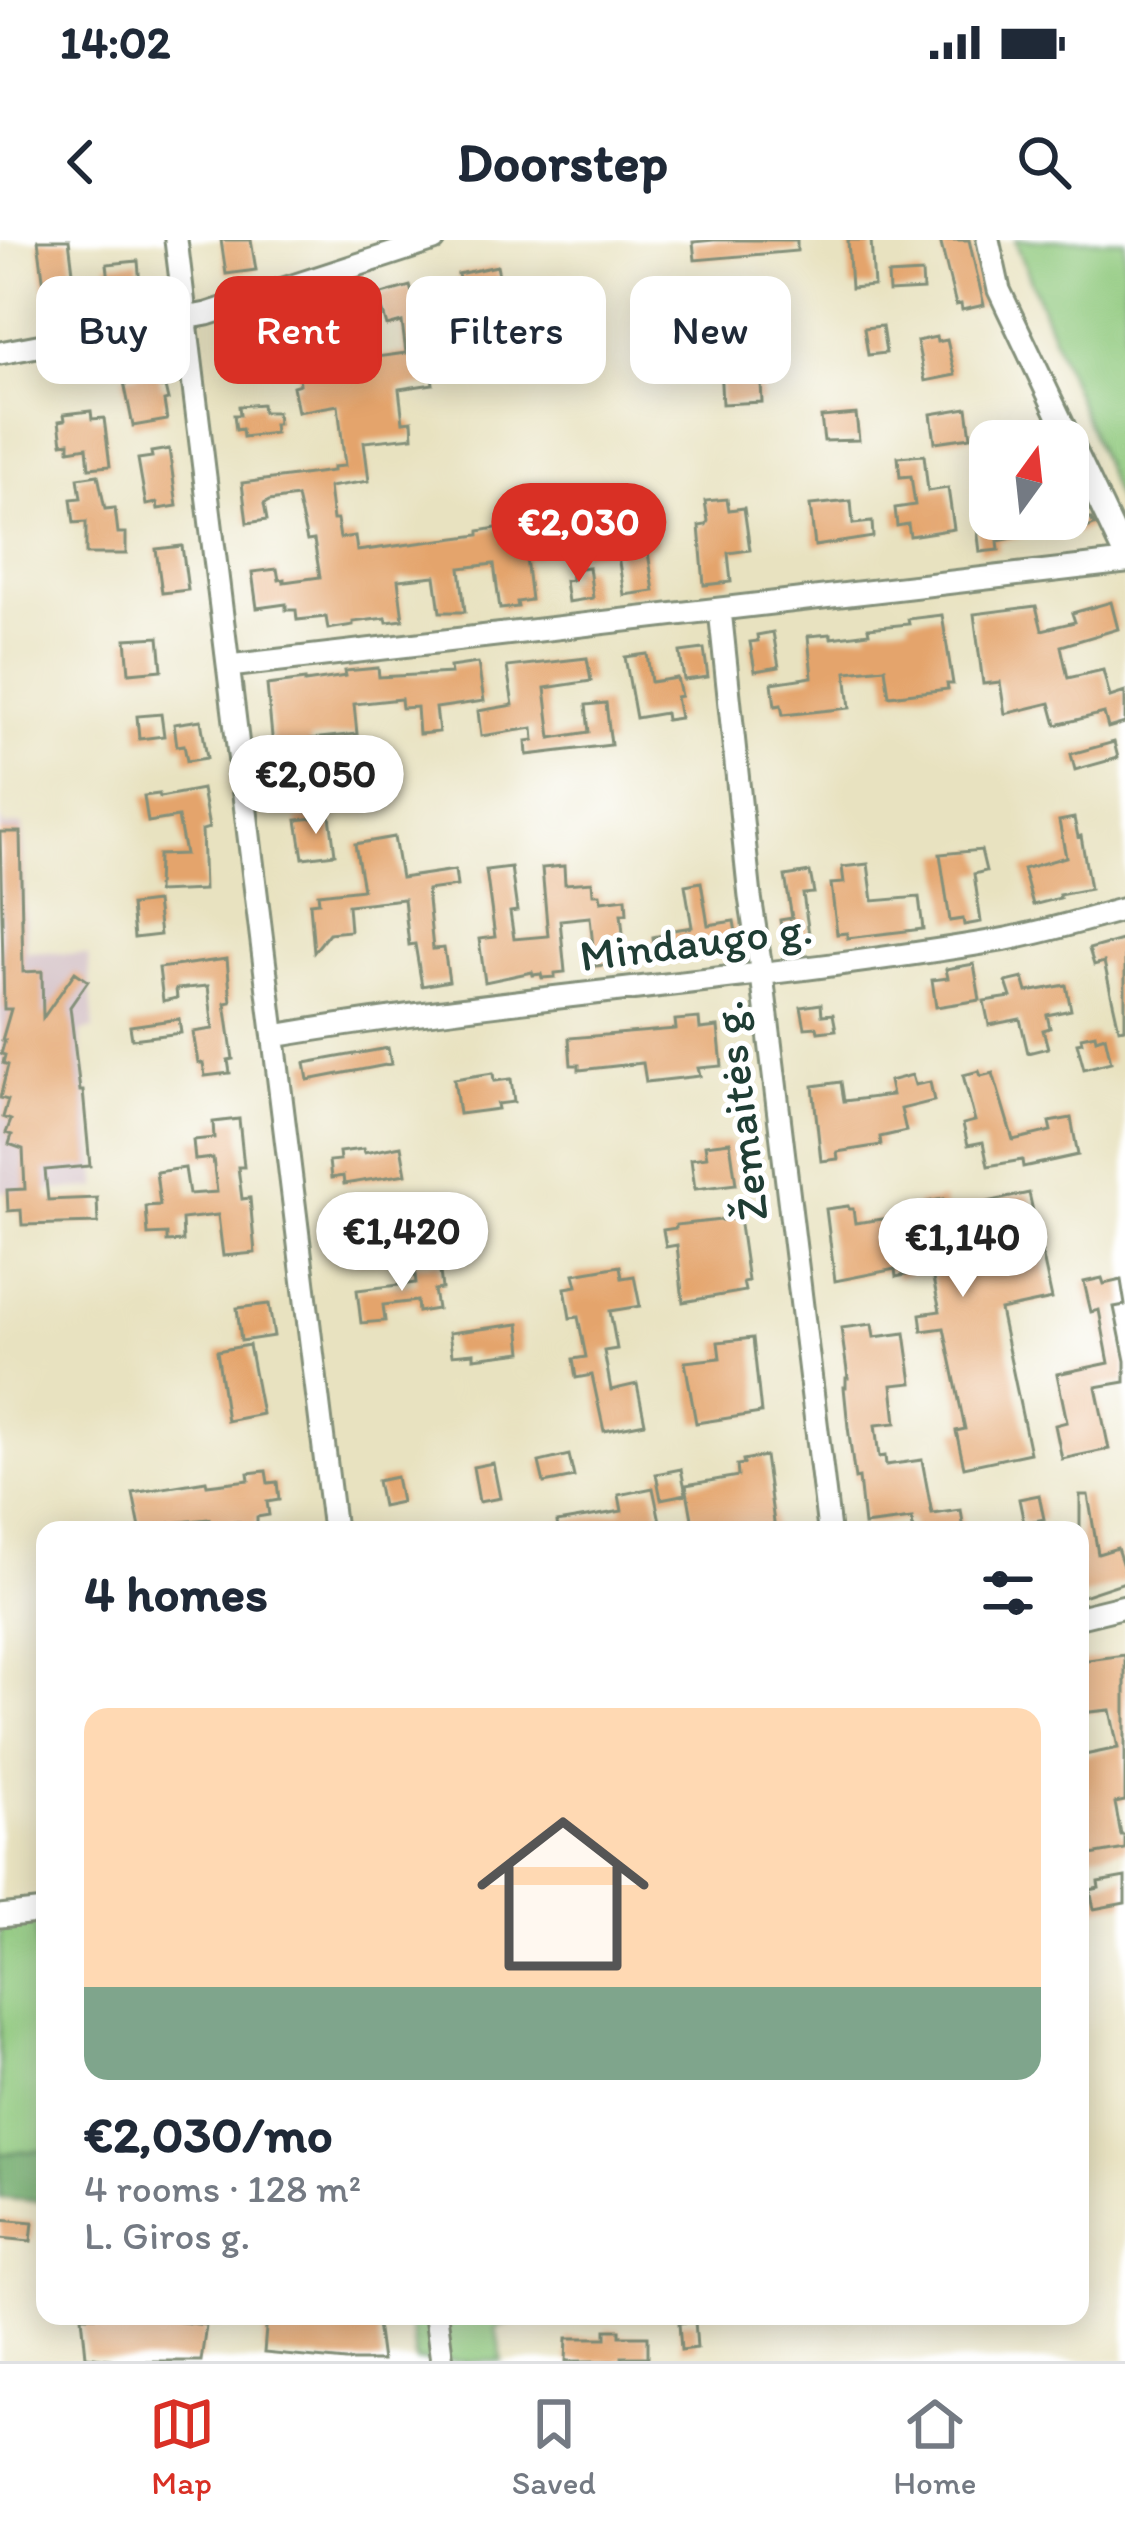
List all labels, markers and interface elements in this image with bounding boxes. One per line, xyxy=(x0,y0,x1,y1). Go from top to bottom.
text: 14:02 xyxy=(60,15,170,69)
icon: back xyxy=(48,129,114,195)
icon: search xyxy=(1011,129,1077,195)
text: Doorstep xyxy=(457,130,668,195)
chip: Buy xyxy=(36,276,190,384)
chip: Rent xyxy=(214,276,382,384)
chip: Filters xyxy=(406,276,606,384)
chip: New xyxy=(630,276,791,384)
north arrow xyxy=(969,420,1089,540)
map controls xyxy=(969,420,1089,540)
pin: €2,030 xyxy=(481,483,677,585)
text: €2,030 xyxy=(518,498,640,545)
pin: €2,050 xyxy=(218,735,414,837)
text: €2,050 xyxy=(256,750,376,797)
street label: Mindaugo g. xyxy=(577,900,815,982)
street label: Žemaitės g. xyxy=(699,998,779,1224)
pin: €1,420 xyxy=(304,1192,500,1294)
pin: €1,140 xyxy=(865,1198,1061,1300)
text: €1,420 xyxy=(343,1207,461,1254)
text: €1,140 xyxy=(905,1213,1021,1260)
icon: filters xyxy=(975,1560,1041,1626)
text: 4 homes xyxy=(84,1563,268,1624)
icon: home xyxy=(455,1786,671,2002)
text: €2,030/mo xyxy=(84,2104,333,2165)
text: 4 rooms · 128 m² xyxy=(84,2165,361,2212)
text: L. Giros g. xyxy=(84,2212,250,2259)
tab: Map xyxy=(149,2391,215,2502)
tab: Saved xyxy=(512,2391,596,2502)
tab: Home xyxy=(893,2391,976,2502)

